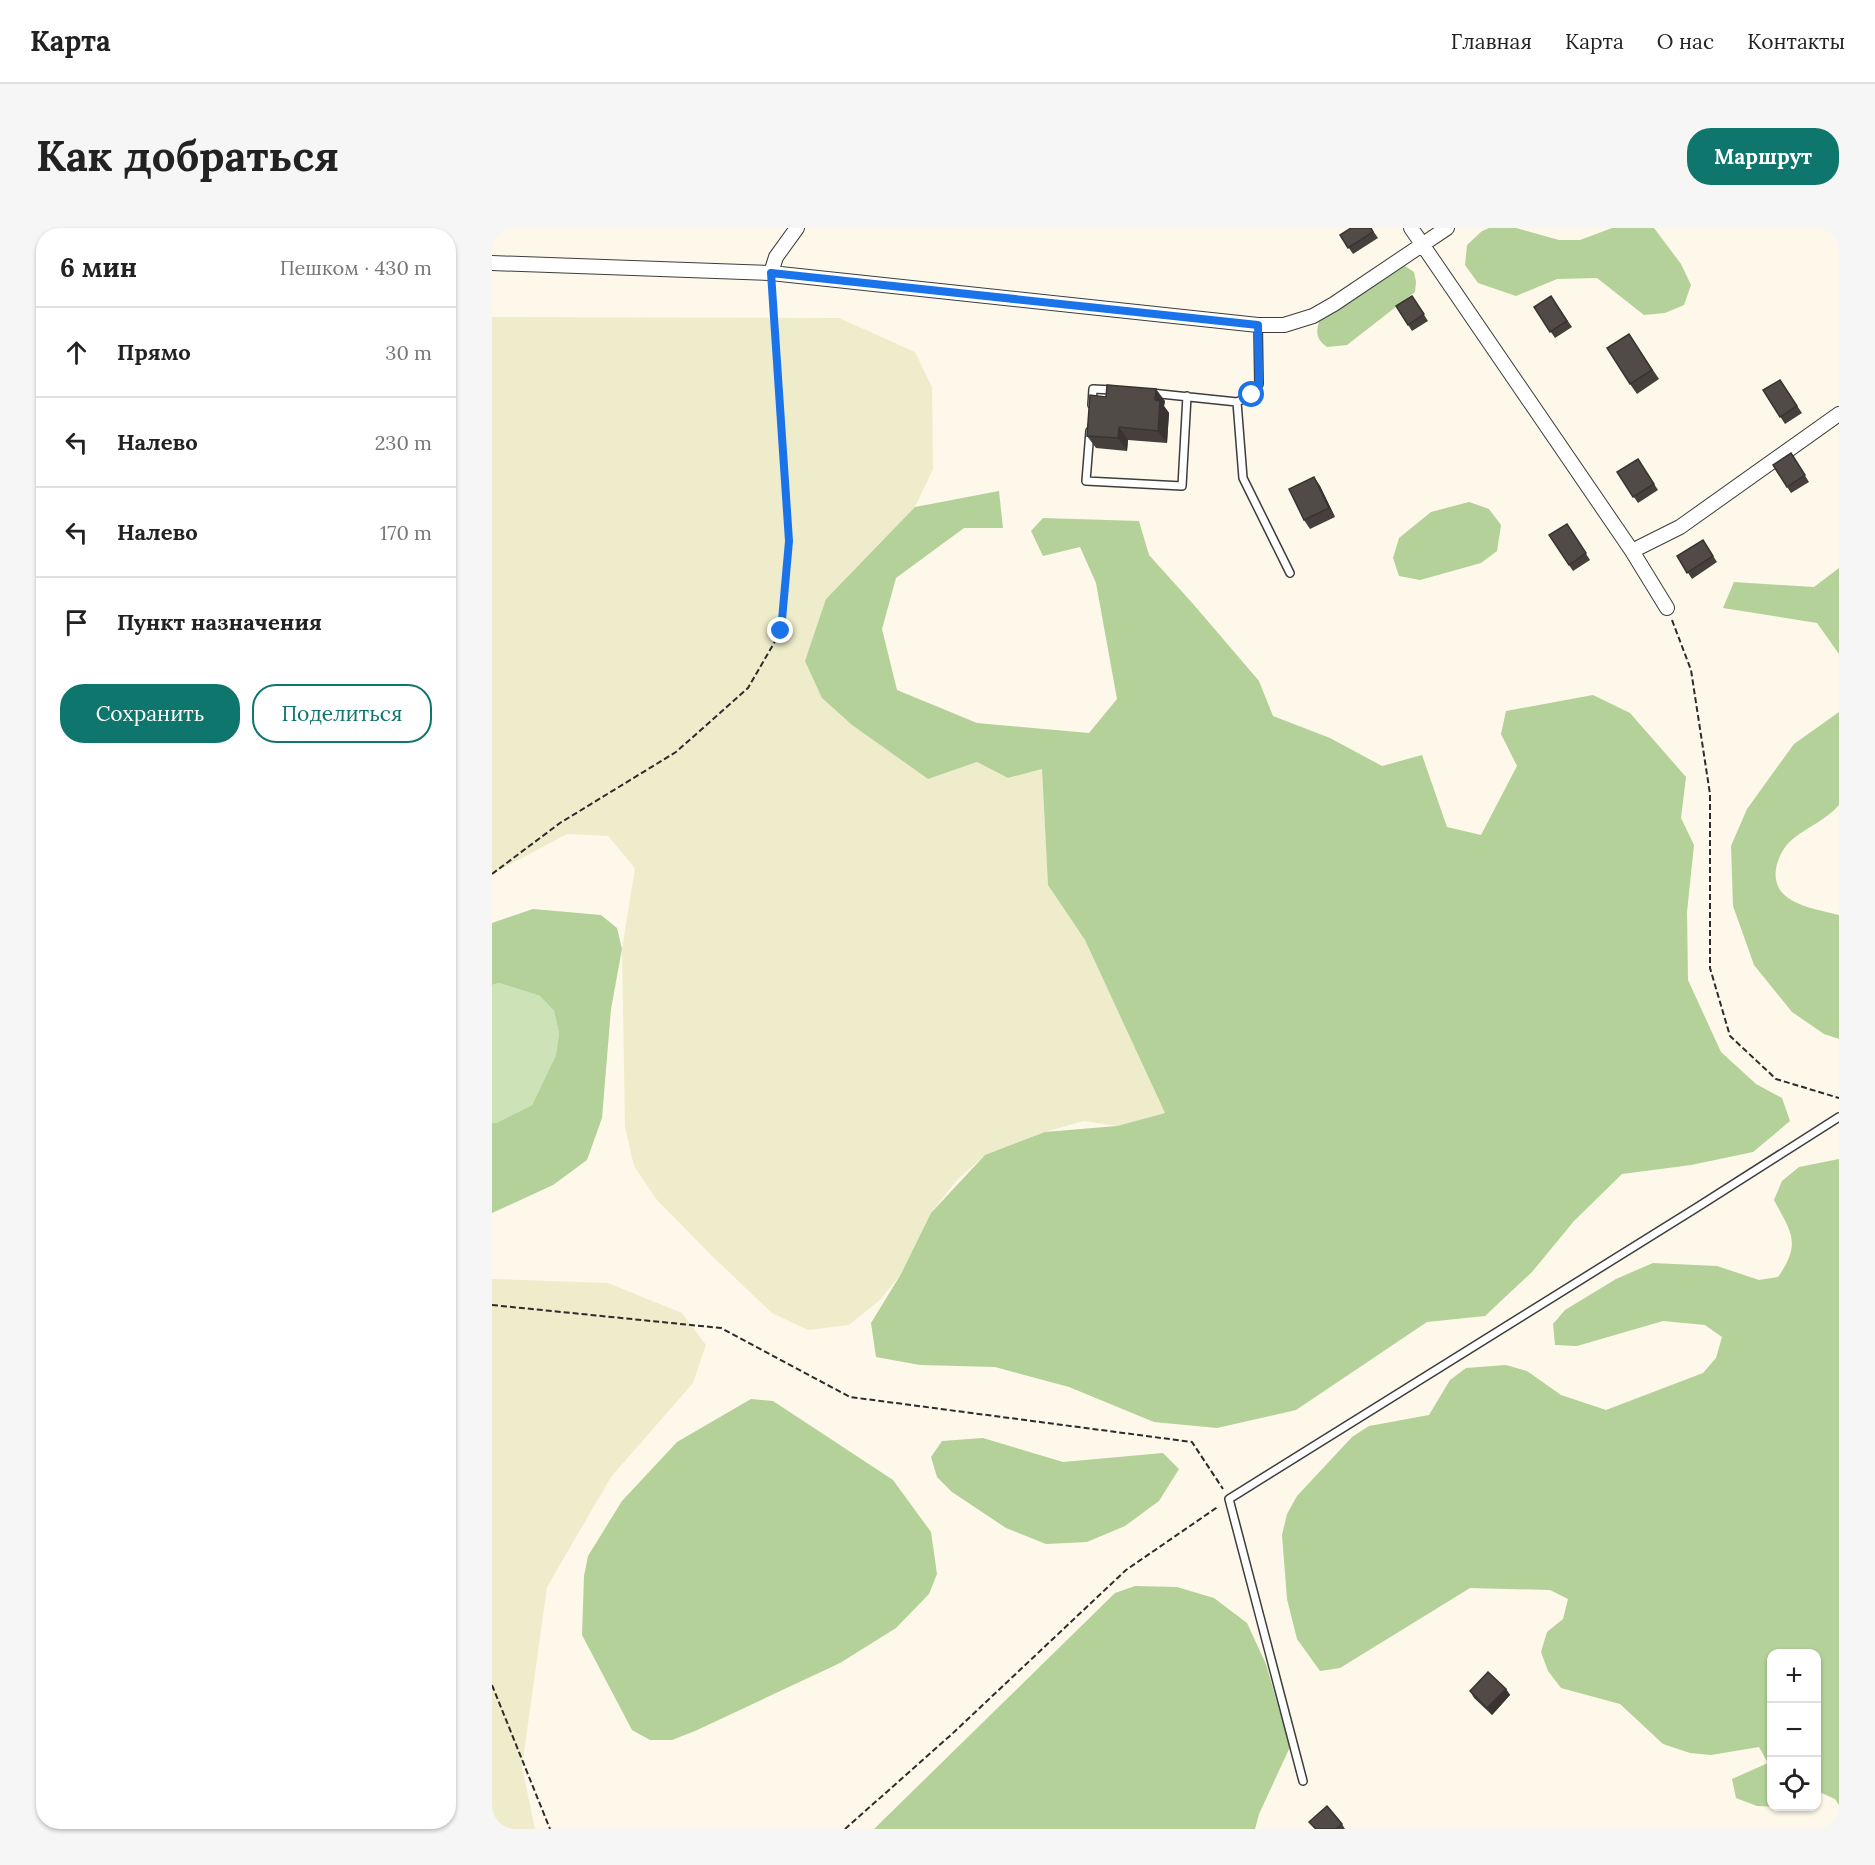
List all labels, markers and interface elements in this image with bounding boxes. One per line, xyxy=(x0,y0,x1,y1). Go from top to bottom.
text: Карта xyxy=(30,23,111,59)
text: Главная xyxy=(1451,28,1532,55)
text: Карта xyxy=(1565,28,1624,55)
text: О нас xyxy=(1657,28,1714,55)
text: Контакты xyxy=(1747,28,1845,55)
button: Маршрут xyxy=(1687,128,1839,185)
text: Как добраться xyxy=(36,129,339,183)
text: 6 мин xyxy=(60,251,137,284)
text: Пешком · 430 m xyxy=(280,255,432,280)
icon: ahead xyxy=(60,336,93,369)
text: Прямо xyxy=(117,338,191,366)
text: 30 m xyxy=(385,340,432,365)
route start xyxy=(1238,381,1264,407)
icon: left xyxy=(60,426,93,459)
text: Налево xyxy=(117,428,198,456)
text: 230 m xyxy=(375,430,432,455)
icon: left xyxy=(60,516,93,549)
text: Налево xyxy=(117,518,198,546)
text: 170 m xyxy=(380,520,432,545)
icon: arrive xyxy=(60,606,93,639)
text: Пункт назначения xyxy=(117,608,322,636)
route end xyxy=(767,617,793,643)
button: Сохранить xyxy=(60,684,240,743)
button: Поделиться xyxy=(252,684,432,743)
map controls xyxy=(1767,1649,1821,1811)
button: + xyxy=(1767,1649,1821,1703)
button: − xyxy=(1767,1703,1821,1757)
button: locate xyxy=(1767,1757,1821,1811)

